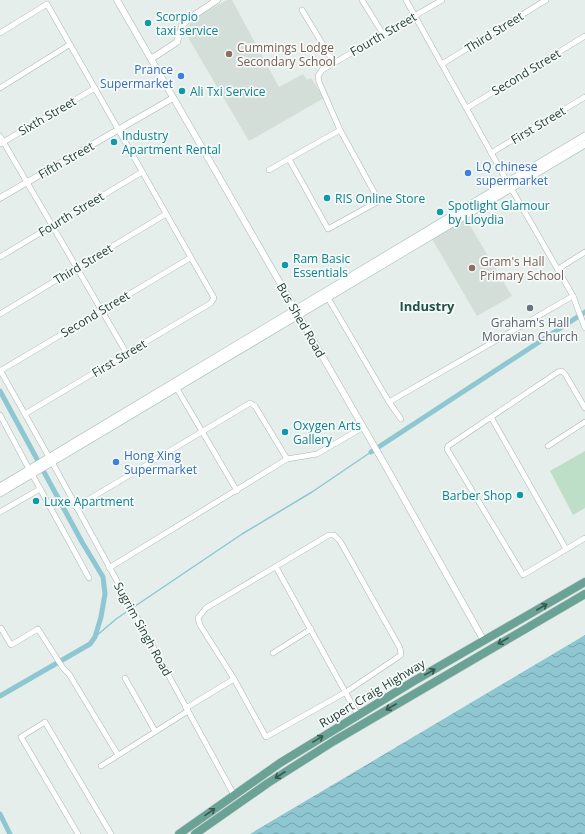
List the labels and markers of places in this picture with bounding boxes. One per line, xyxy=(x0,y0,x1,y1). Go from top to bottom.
place label: Scorpio taxi service xyxy=(156,8,219,39)
marker: Scorpio taxi service xyxy=(143,18,153,28)
place label: Cummings Lodge Secondary School xyxy=(237,39,336,70)
marker: Cummings Lodge Secondary School xyxy=(224,49,234,59)
place label: Prance Supermarket xyxy=(100,61,173,92)
marker: Prance Supermarket xyxy=(176,71,186,81)
place label: Ali Txi Service xyxy=(190,83,266,100)
marker: Ali Txi Service xyxy=(177,86,187,96)
place label: Industry Apartment Rental xyxy=(122,127,221,158)
marker: Industry Apartment Rental xyxy=(109,137,119,147)
place label: LQ chinese supermarket xyxy=(476,158,548,189)
marker: LQ chinese supermarket xyxy=(463,168,473,178)
place label: RIS Online Store xyxy=(335,190,425,207)
marker: RIS Online Store xyxy=(322,193,332,203)
place label: Spotlight Glamour by Lloydia xyxy=(448,197,550,228)
marker: Spotlight Glamour by Lloydia xyxy=(435,207,445,217)
place label: Ram Basic Essentials xyxy=(293,250,350,281)
place label: Gram's Hall Primary School xyxy=(480,253,564,284)
marker: Ram Basic Essentials xyxy=(280,260,290,270)
marker: Gram's Hall Primary School xyxy=(467,263,477,273)
marker: Graham's Hall Moravian Church xyxy=(525,303,535,313)
place label: Graham's Hall Moravian Church xyxy=(482,314,578,345)
place label: Oxygen Arts Gallery xyxy=(293,417,361,448)
marker: Oxygen Arts Gallery xyxy=(280,427,290,437)
place label: Hong Xing Supermarket xyxy=(124,447,197,478)
marker: Hong Xing Supermarket xyxy=(111,457,121,467)
place label: Barber Shop xyxy=(442,487,512,504)
marker: Barber Shop xyxy=(515,490,525,500)
place label: Luxe Apartment xyxy=(44,493,134,510)
marker: Luxe Apartment xyxy=(31,496,41,506)

